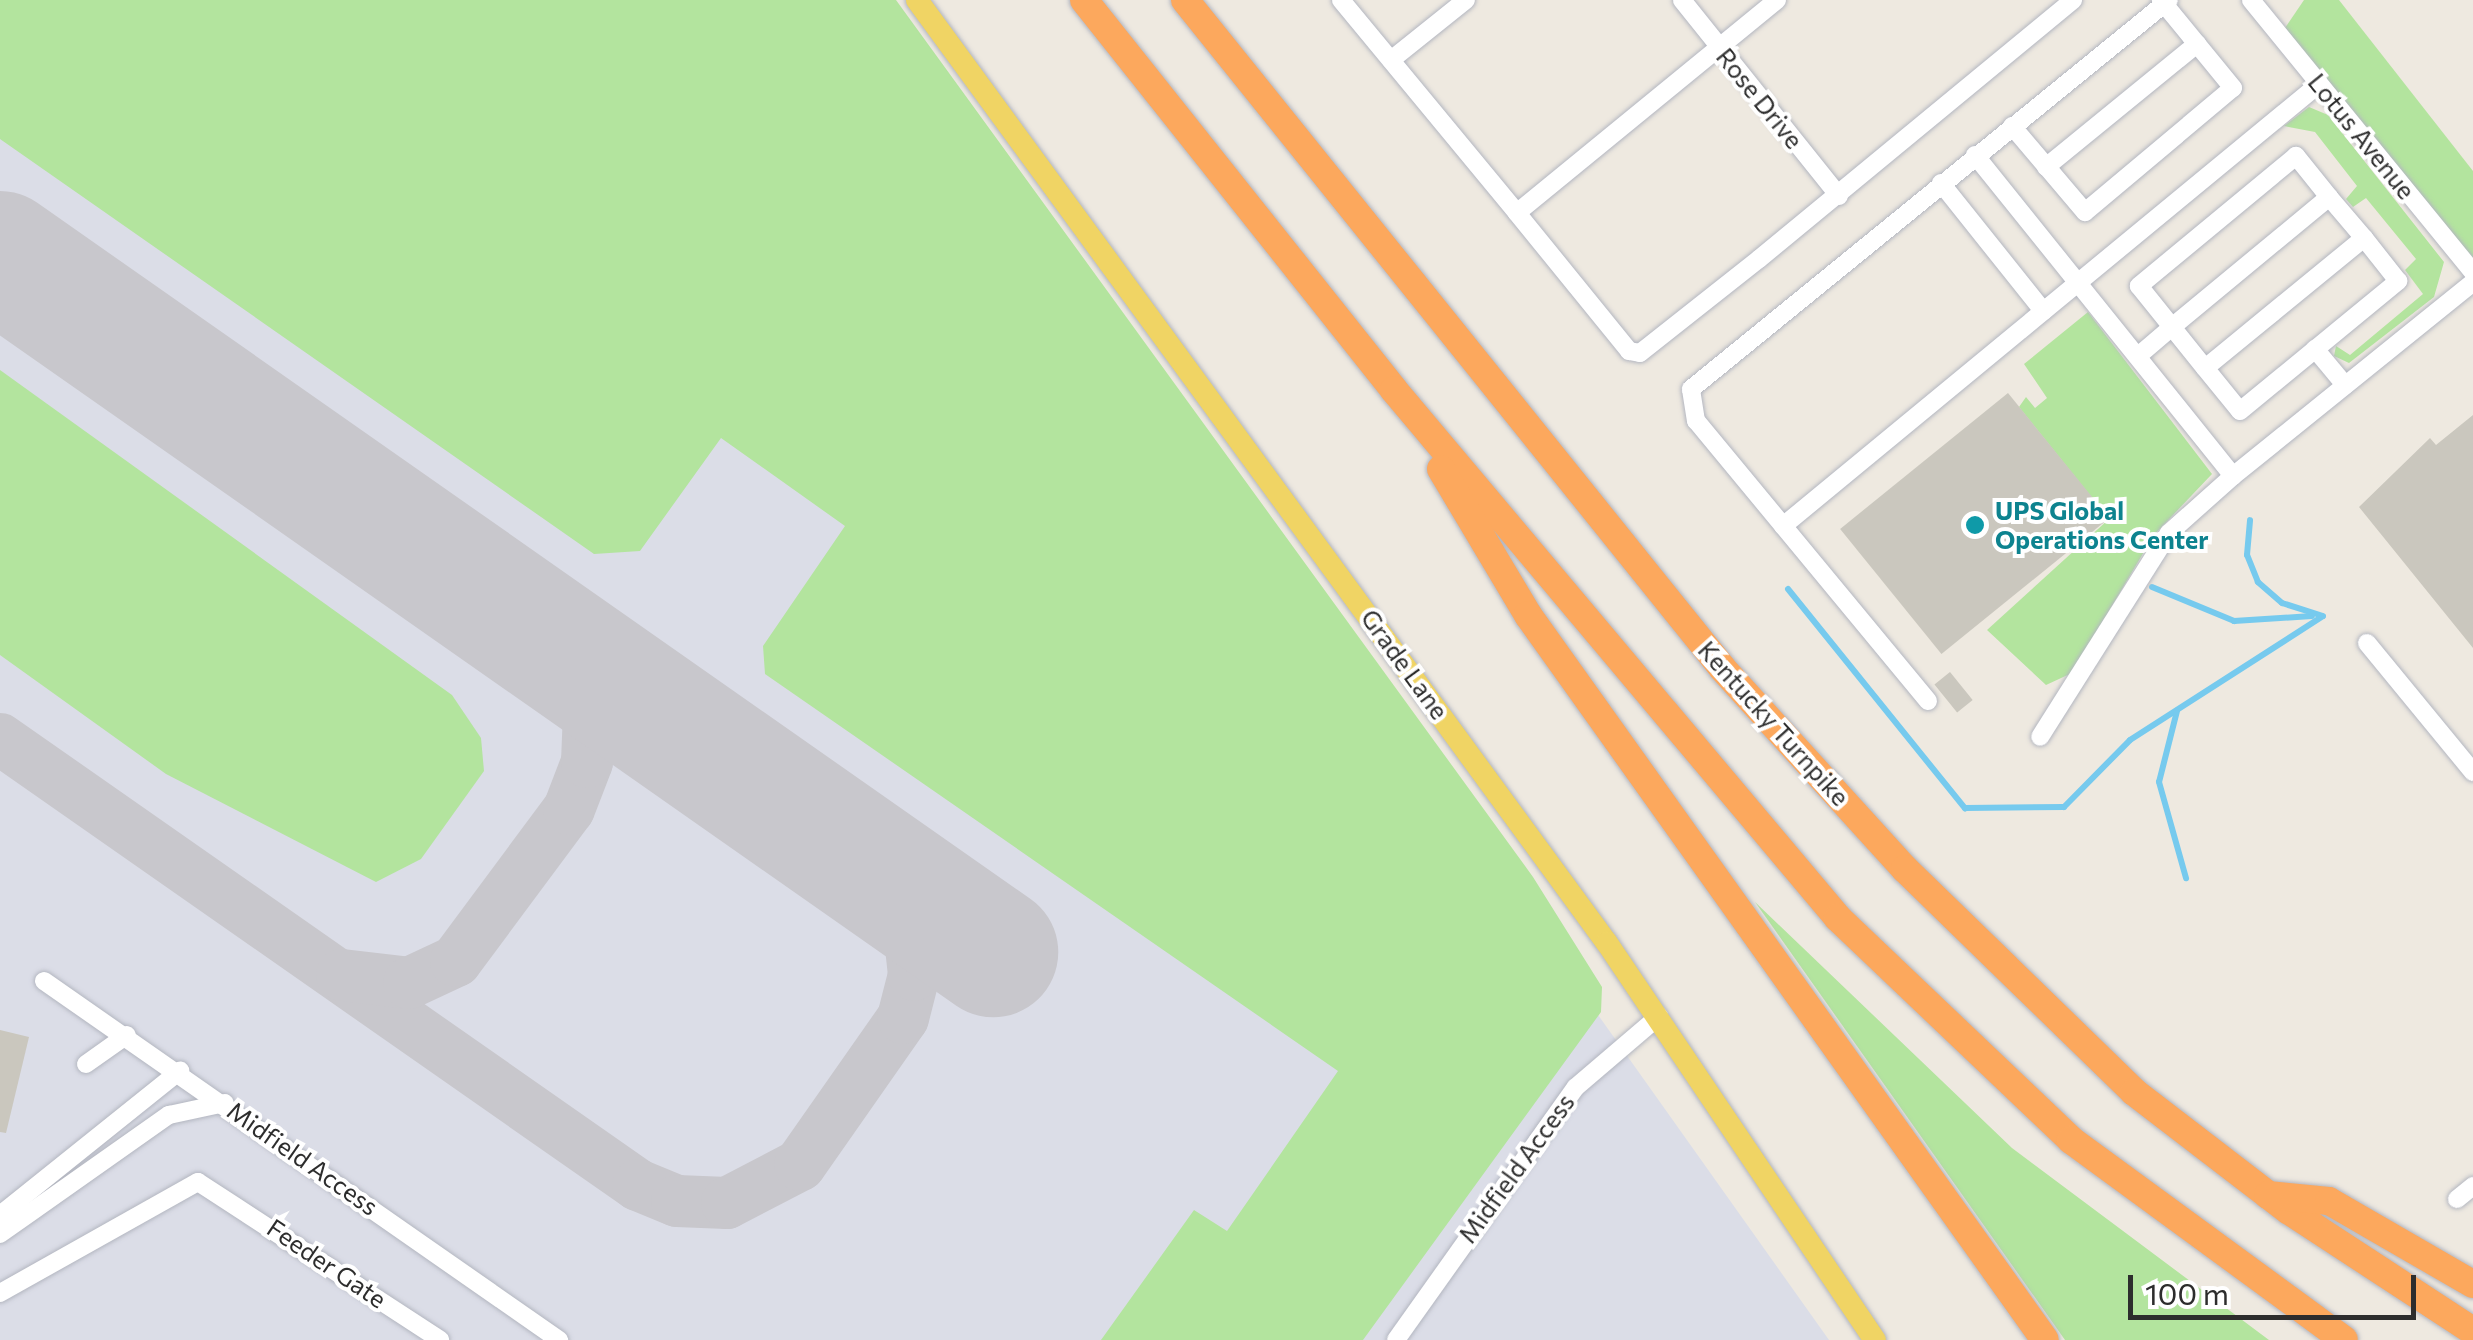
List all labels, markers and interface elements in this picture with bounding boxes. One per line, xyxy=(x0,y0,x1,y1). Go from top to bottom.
street label: Rose Drive xyxy=(1710,42,1810,154)
street label: Lotus Avenue xyxy=(2302,67,2422,205)
place label: UPS Global Operations Center xyxy=(1995,496,2209,555)
marker: UPS Global Operations Center xyxy=(1964,514,1986,536)
street label: Grade Lane xyxy=(1355,603,1455,725)
street label: Kentucky Turnpike xyxy=(1692,635,1856,811)
street label: Midfield Access xyxy=(1452,1088,1580,1248)
street label: Midfield Access xyxy=(222,1095,384,1221)
street label: Feeder Gate xyxy=(262,1212,392,1314)
scale bar xyxy=(2133,1255,2420,1317)
text: 100 m xyxy=(2145,1274,2229,1311)

